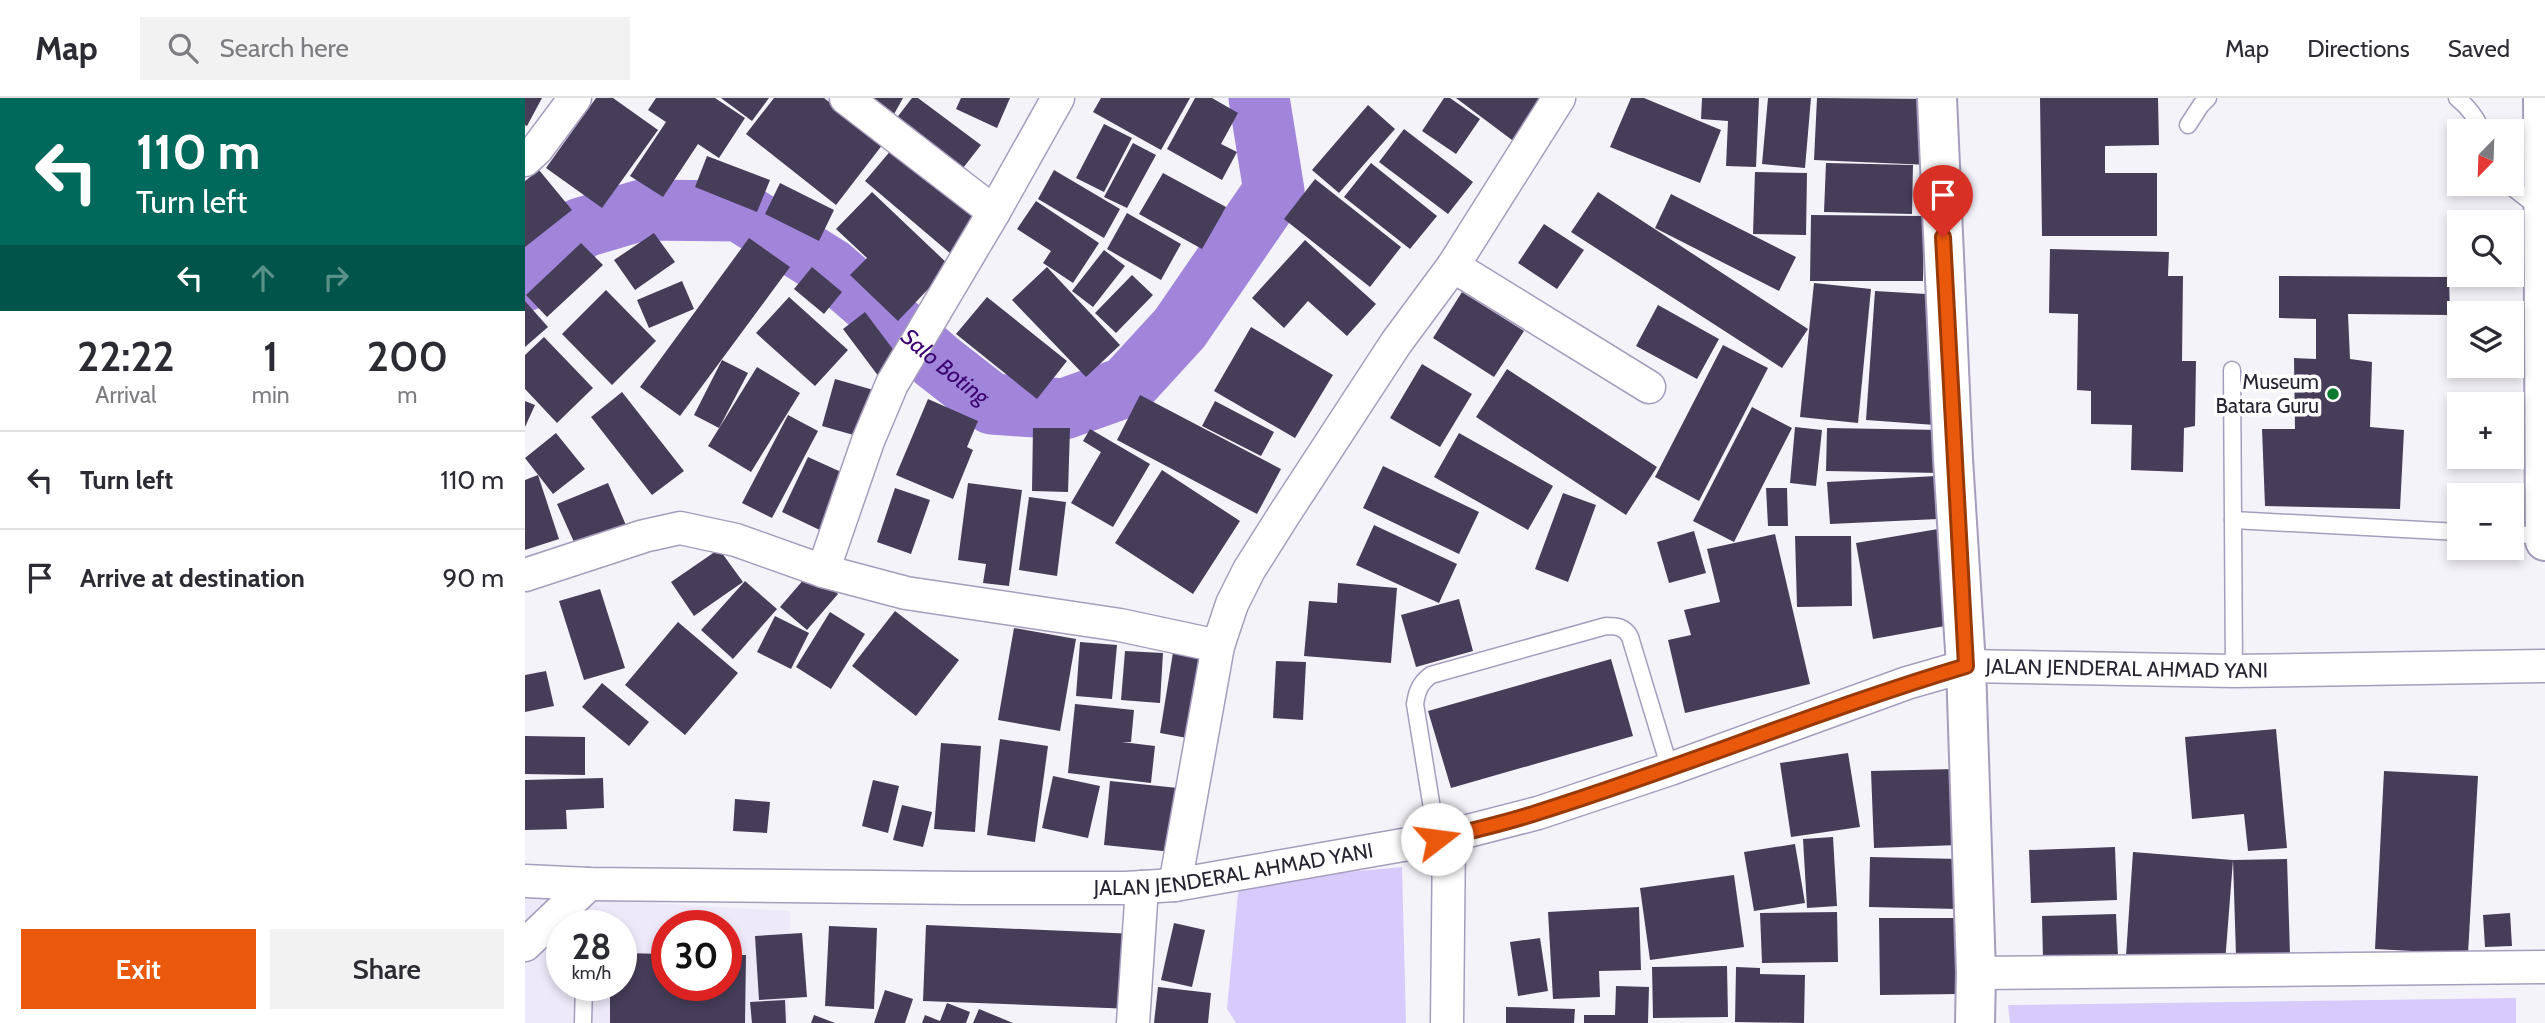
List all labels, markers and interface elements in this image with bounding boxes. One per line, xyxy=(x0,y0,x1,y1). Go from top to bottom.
search box xyxy=(140,17,630,80)
text: Map xyxy=(35,28,98,68)
icon: search xyxy=(164,29,202,67)
text: Search here xyxy=(220,32,349,64)
text: Map xyxy=(2225,34,2269,63)
text: Directions xyxy=(2307,34,2410,63)
text: Saved xyxy=(2448,34,2510,63)
north arrow xyxy=(2447,119,2523,196)
map controls xyxy=(2447,119,2524,560)
text: 110 m xyxy=(136,122,260,181)
icon: left xyxy=(21,126,112,217)
pin xyxy=(1913,165,1973,237)
icon: arrive xyxy=(1924,176,1962,214)
text: Turn left xyxy=(136,182,247,221)
button: search xyxy=(2447,210,2524,287)
icon: left xyxy=(171,259,209,297)
icon: ahead xyxy=(244,259,282,297)
icon: right xyxy=(317,259,355,297)
button: layers xyxy=(2447,301,2524,378)
water label: Salo Boting xyxy=(896,323,996,412)
text: 22:22 xyxy=(77,330,175,382)
text: 1 xyxy=(263,330,278,382)
text: 200 xyxy=(367,330,448,382)
place label: Museum Batara Guru xyxy=(2216,369,2319,418)
text: Arrival xyxy=(95,381,157,409)
text: min xyxy=(252,381,290,409)
text: m xyxy=(397,381,417,409)
marker: Museum Batara Guru xyxy=(2325,386,2341,402)
button: + xyxy=(2447,392,2524,469)
icon: left xyxy=(21,461,59,499)
text: Turn left xyxy=(80,464,173,496)
text: 110 m xyxy=(440,464,504,496)
button: − xyxy=(2447,483,2524,560)
icon: arrive xyxy=(21,559,59,597)
text: Arrive at destination xyxy=(80,562,305,594)
text: 90 m xyxy=(442,562,504,594)
street label: JALAN JENDERAL AHMAD YANI xyxy=(1985,653,2268,683)
position arrow xyxy=(1400,802,1474,876)
street label: JALAN JENDERAL AHMAD YANI xyxy=(1093,837,1375,900)
speed limit sign: 30 xyxy=(651,910,742,1001)
text: 28 xyxy=(572,925,611,968)
button: Exit xyxy=(21,929,256,1009)
button: Share xyxy=(270,929,504,1009)
text: km/h xyxy=(572,962,611,984)

